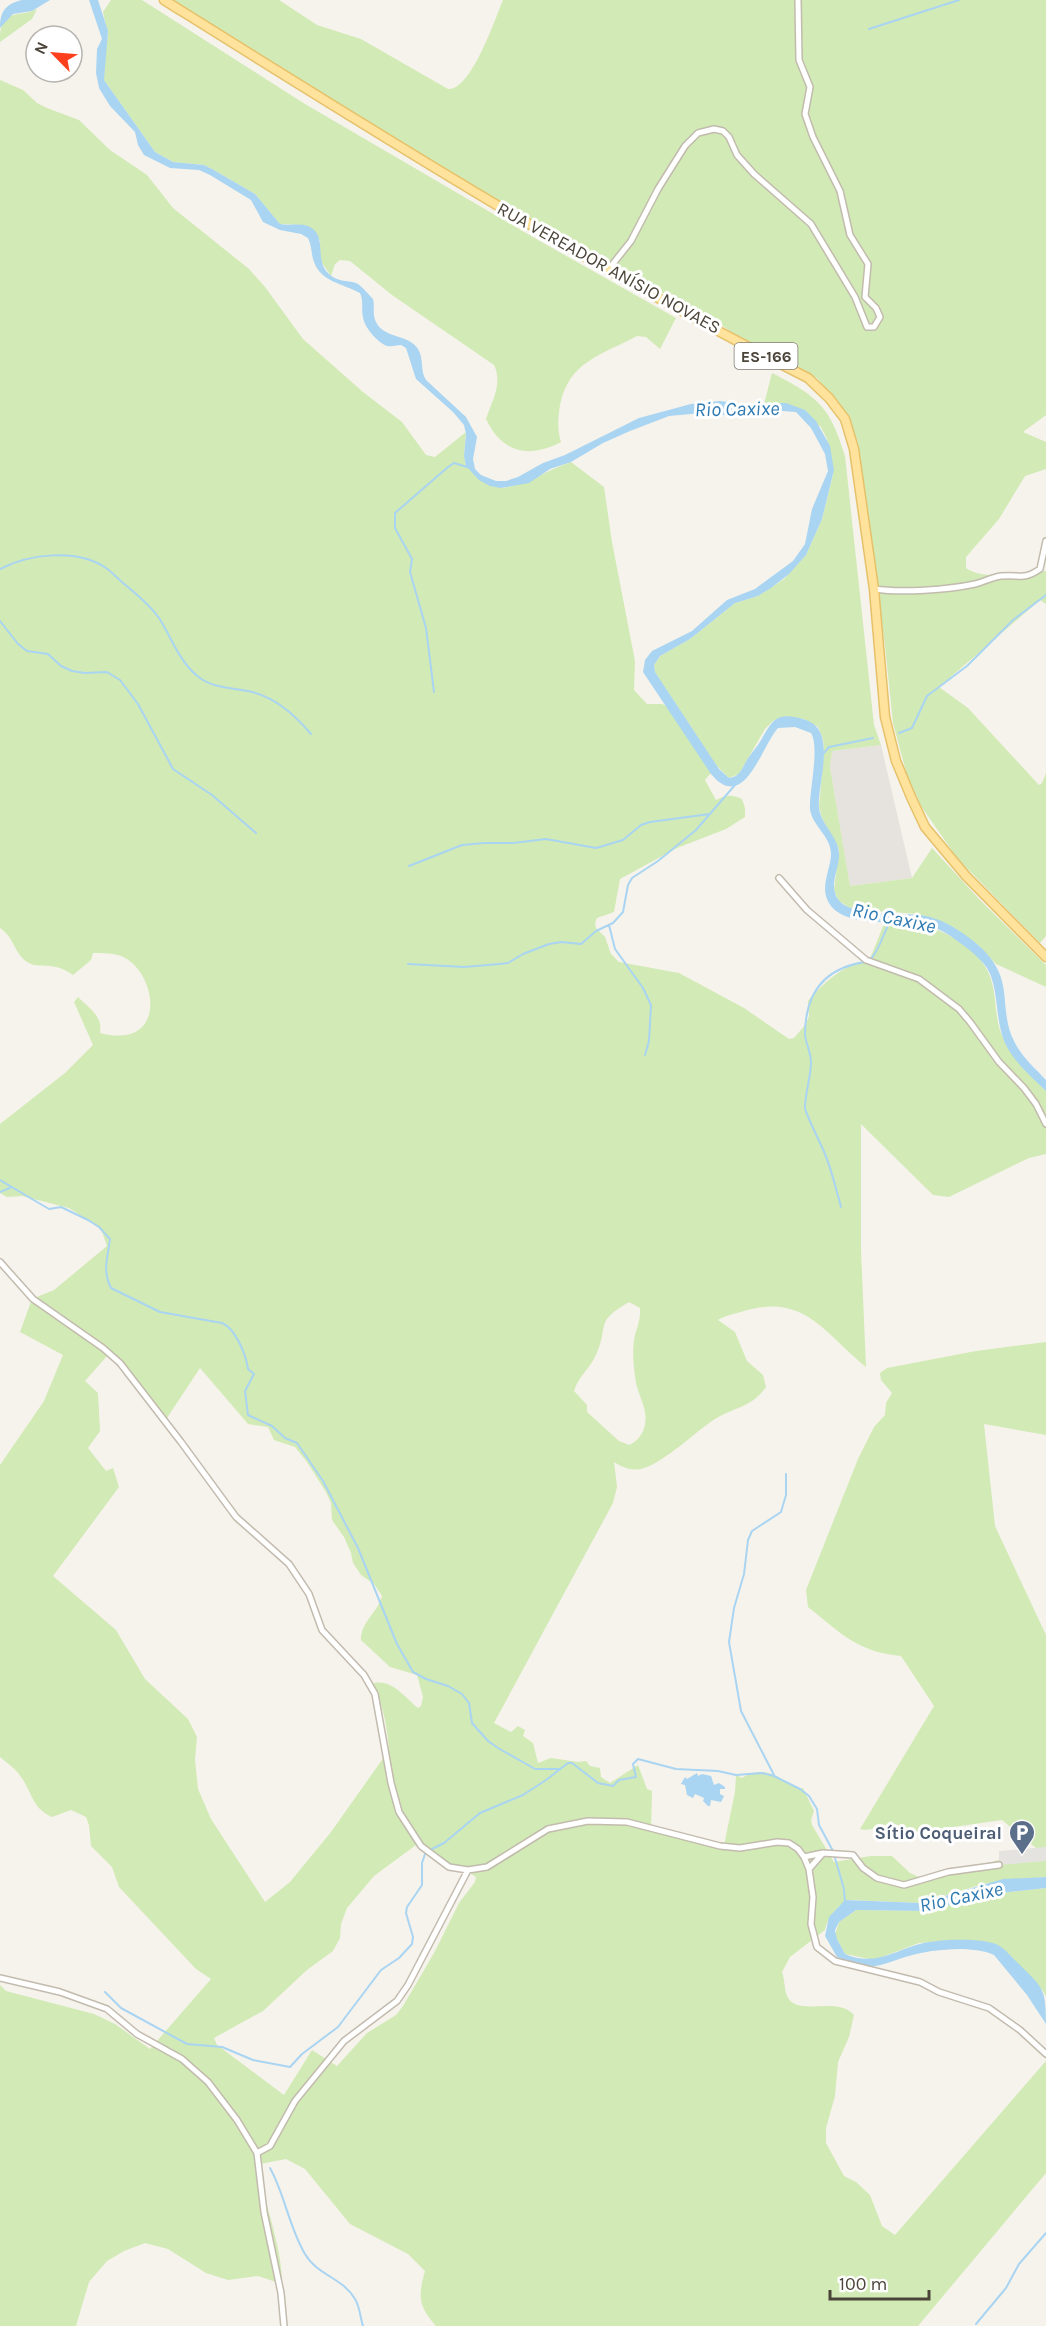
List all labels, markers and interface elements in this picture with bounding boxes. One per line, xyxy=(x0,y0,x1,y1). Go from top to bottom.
north arrow xyxy=(24,24,84,84)
text: N xyxy=(30,39,52,57)
street label: RUA VEREADOR ANÍSIO NOVAES xyxy=(493,196,725,339)
road number: ES-166 xyxy=(734,343,798,369)
water label: Rio Caxixe xyxy=(694,397,780,421)
water label: Rio Caxixe xyxy=(850,898,938,938)
parking icon: Sítio Coqueiral xyxy=(1007,1818,1037,1856)
place label: Sítio Coqueiral xyxy=(874,1822,1002,1844)
water label: Rio Caxixe xyxy=(917,1877,1005,1917)
scale bar xyxy=(830,2263,929,2301)
text: 100 m xyxy=(839,2273,887,2295)

